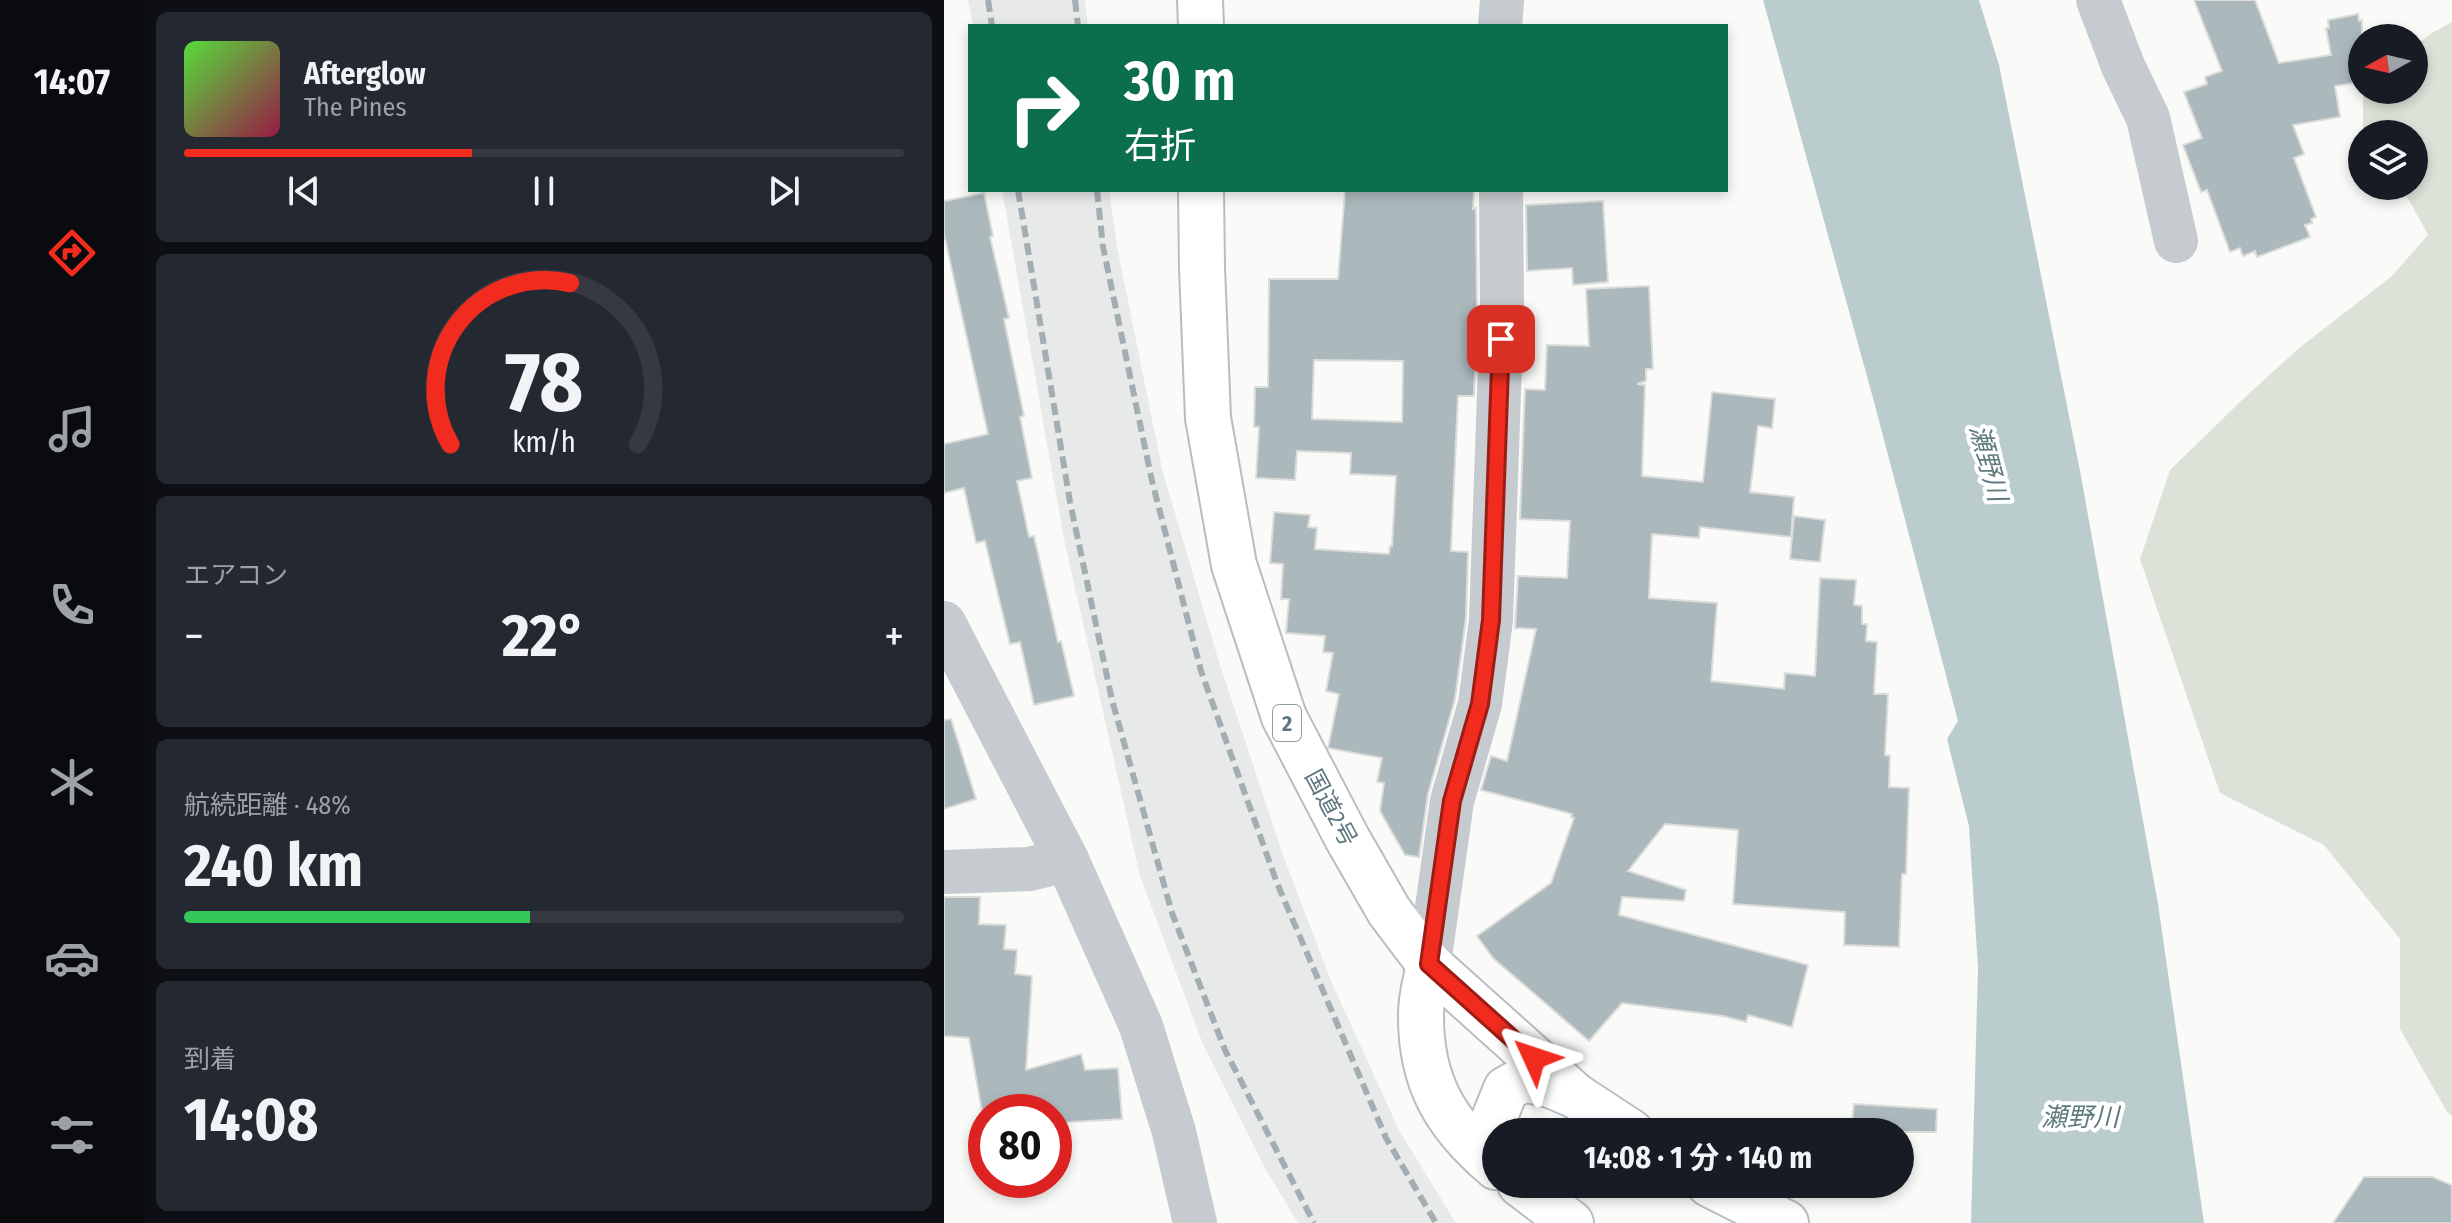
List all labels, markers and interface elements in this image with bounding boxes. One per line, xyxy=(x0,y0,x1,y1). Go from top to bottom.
north arrow xyxy=(2348,24,2428,104)
map controls xyxy=(2348,24,2428,200)
text: 30 m xyxy=(1124,48,1235,115)
text: Afterglow xyxy=(304,56,426,92)
icon: right xyxy=(992,56,1096,160)
text: 14:07 xyxy=(34,60,110,104)
text: The Pines xyxy=(304,92,407,123)
button: layers xyxy=(2348,120,2428,200)
text: 右折 xyxy=(1124,124,1196,168)
icon: previous xyxy=(282,169,326,213)
icon: pause xyxy=(522,169,566,213)
icon: next xyxy=(762,169,806,213)
icon: directions xyxy=(44,225,100,281)
pin xyxy=(1467,305,1535,373)
icon: arrive xyxy=(1479,317,1523,361)
text: 78 xyxy=(505,333,583,433)
icon: music xyxy=(44,401,100,457)
water label: 瀬野川 xyxy=(1963,421,2014,508)
text: km/h xyxy=(512,425,576,460)
text: エアコン xyxy=(184,560,288,591)
icon: phone xyxy=(44,577,100,633)
text: 22° xyxy=(502,600,586,672)
text: − xyxy=(184,610,204,663)
text: + xyxy=(884,610,904,663)
road number: 2 xyxy=(1273,705,1301,741)
icon: climate xyxy=(44,754,100,810)
street label: 国道2号 xyxy=(1299,765,1363,851)
text: 航続距離 · 48% xyxy=(184,790,351,821)
text: 240 km xyxy=(184,830,363,902)
icon: car xyxy=(44,930,100,986)
position arrow xyxy=(1492,1016,1576,1100)
text: 到着 xyxy=(184,1044,236,1075)
text: 14:08 xyxy=(184,1084,318,1156)
speed limit sign: 80 xyxy=(968,1094,1072,1198)
water label: 瀬野川 xyxy=(2041,1102,2122,1133)
icon: filters xyxy=(44,1107,100,1163)
text: 14:08 · 1 分 · 140 m xyxy=(1584,1140,1812,1176)

